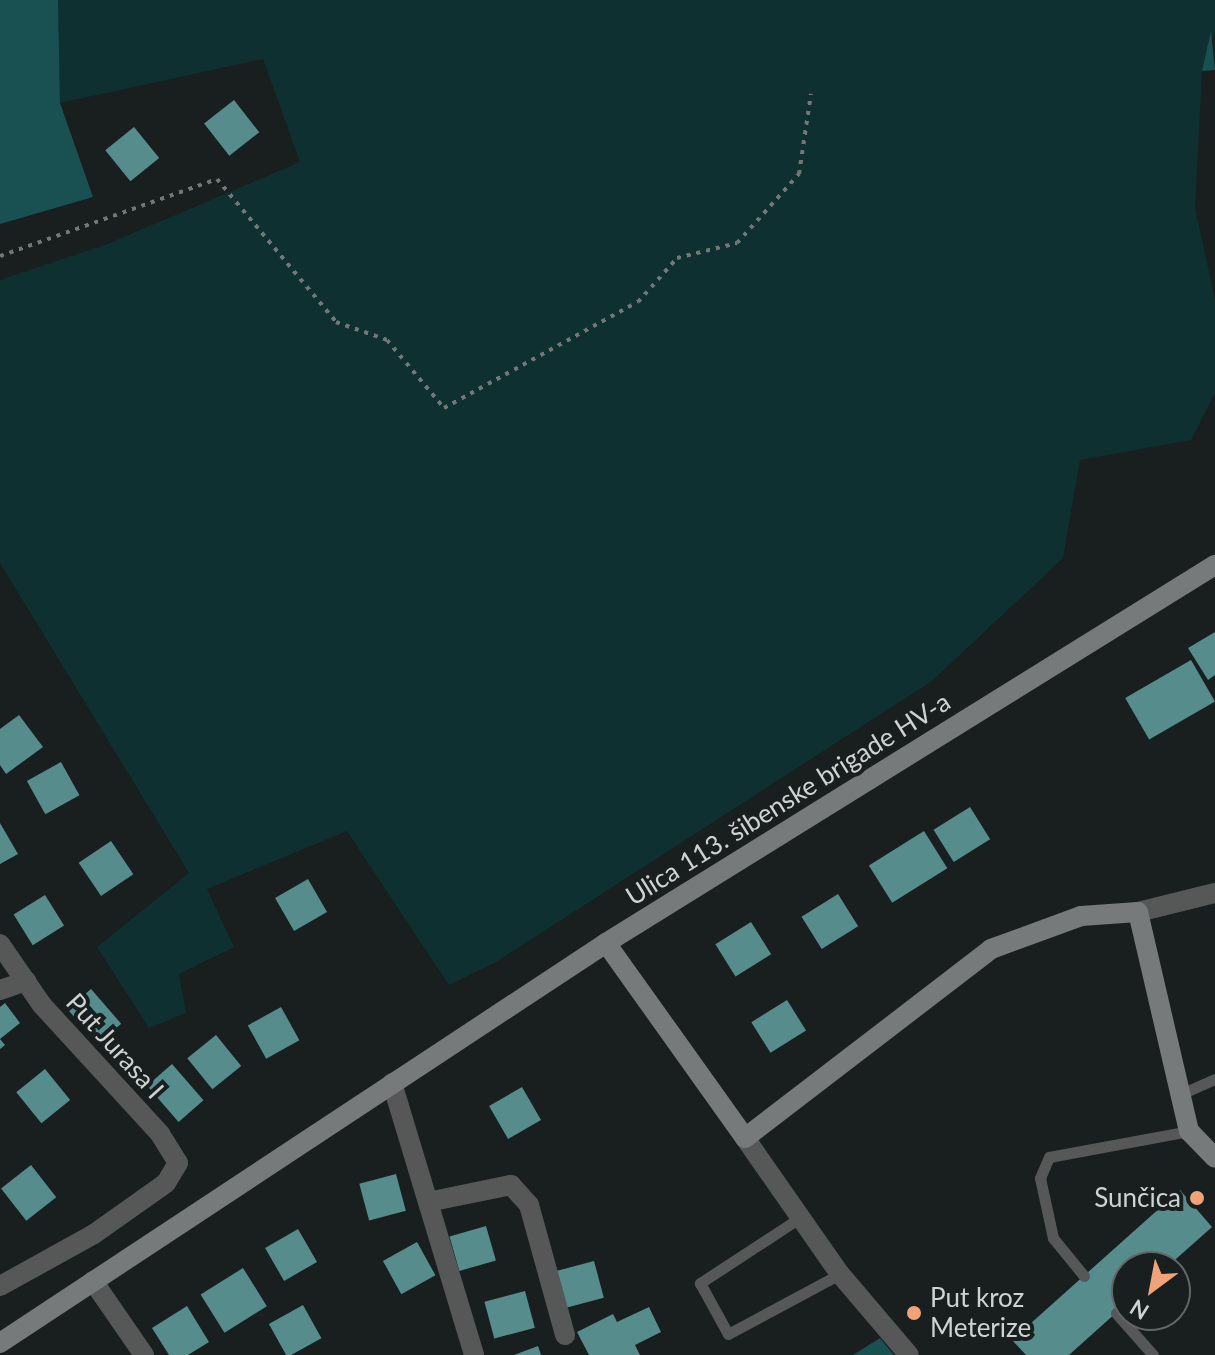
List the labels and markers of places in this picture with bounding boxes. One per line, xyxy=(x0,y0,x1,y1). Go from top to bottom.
place label: Sunčica xyxy=(1094,1182,1181,1214)
marker: Sunčica xyxy=(1188,1189,1206,1207)
place label: Put kroz Meterize xyxy=(930,1282,1031,1344)
marker: Put kroz Meterize xyxy=(905,1304,923,1322)

